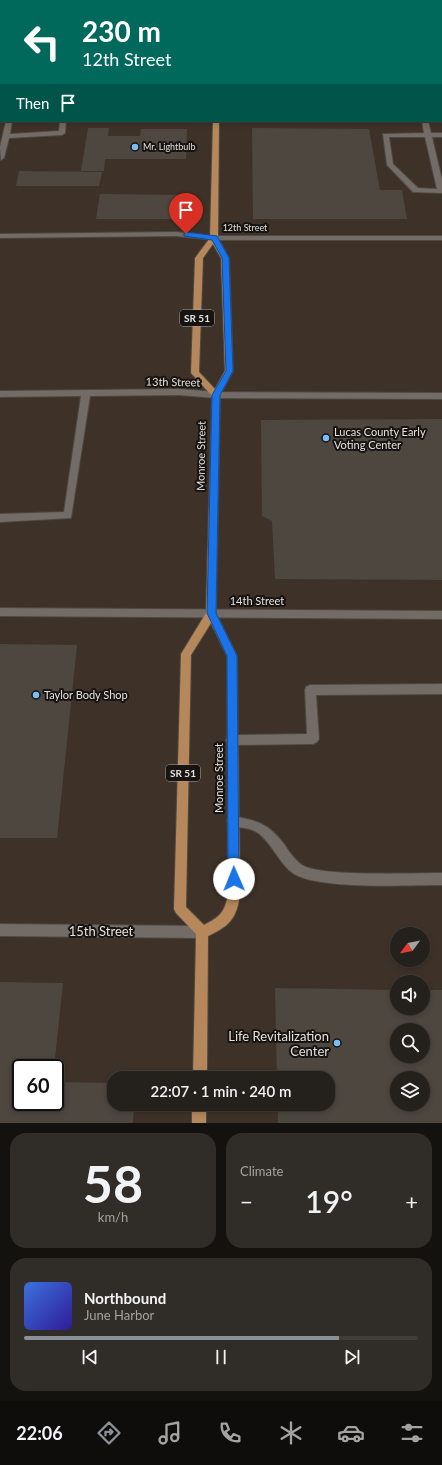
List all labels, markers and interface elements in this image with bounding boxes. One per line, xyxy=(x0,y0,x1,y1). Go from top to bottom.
text: 230 m xyxy=(82,14,161,48)
icon: left xyxy=(16,16,68,68)
text: 12th Street xyxy=(82,48,171,70)
icon: arrive xyxy=(57,92,79,114)
text: Then xyxy=(16,94,49,112)
place label: Mr. Lightbulb xyxy=(143,141,196,152)
marker: Mr. Lightbulb xyxy=(130,142,140,152)
pin xyxy=(169,193,203,234)
icon: arrive xyxy=(175,199,197,221)
street label: 12th Street xyxy=(223,222,268,233)
road number: SR 51 xyxy=(180,310,214,326)
street label: 13th Street xyxy=(146,375,200,388)
street label: Monroe Street xyxy=(193,421,208,491)
place label: Lucas County Early Voting Center xyxy=(334,425,426,451)
marker: Lucas County Early Voting Center xyxy=(321,433,331,443)
street label: 14th Street xyxy=(230,594,284,607)
place label: Taylor Body Shop xyxy=(44,688,128,701)
marker: Taylor Body Shop xyxy=(31,690,41,700)
street label: Monroe Street xyxy=(212,743,225,813)
road number: SR 51 xyxy=(166,765,200,781)
position arrow xyxy=(213,858,255,900)
street label: 15th Street xyxy=(69,923,134,939)
north arrow xyxy=(390,927,430,967)
map controls xyxy=(390,927,430,1111)
button: sound xyxy=(390,975,430,1015)
button: search xyxy=(390,1023,430,1063)
place label: Life Revitalization Center xyxy=(228,1028,329,1059)
marker: Life Revitalization Center xyxy=(332,1038,342,1048)
speed limit sign: 60 xyxy=(12,1059,64,1111)
button: layers xyxy=(390,1071,430,1111)
text: 22:07 · 1 min · 240 m xyxy=(151,1082,291,1100)
text: 58 xyxy=(83,1152,143,1214)
text: Climate xyxy=(240,1163,283,1179)
text: 19° xyxy=(305,1183,353,1219)
text: − xyxy=(240,1188,253,1215)
text: + xyxy=(405,1188,418,1215)
text: km/h xyxy=(98,1209,128,1225)
text: Northbound xyxy=(84,1289,166,1307)
text: June Harbor xyxy=(84,1307,154,1323)
icon: previous xyxy=(79,1346,101,1368)
icon: pause xyxy=(210,1346,232,1368)
icon: next xyxy=(341,1346,363,1368)
icon: directions xyxy=(95,1419,123,1447)
icon: music xyxy=(156,1419,184,1447)
icon: phone xyxy=(216,1419,244,1447)
icon: climate xyxy=(277,1419,305,1447)
icon: car xyxy=(337,1419,365,1447)
icon: filters xyxy=(398,1419,426,1447)
text: 22:06 xyxy=(16,1422,63,1444)

